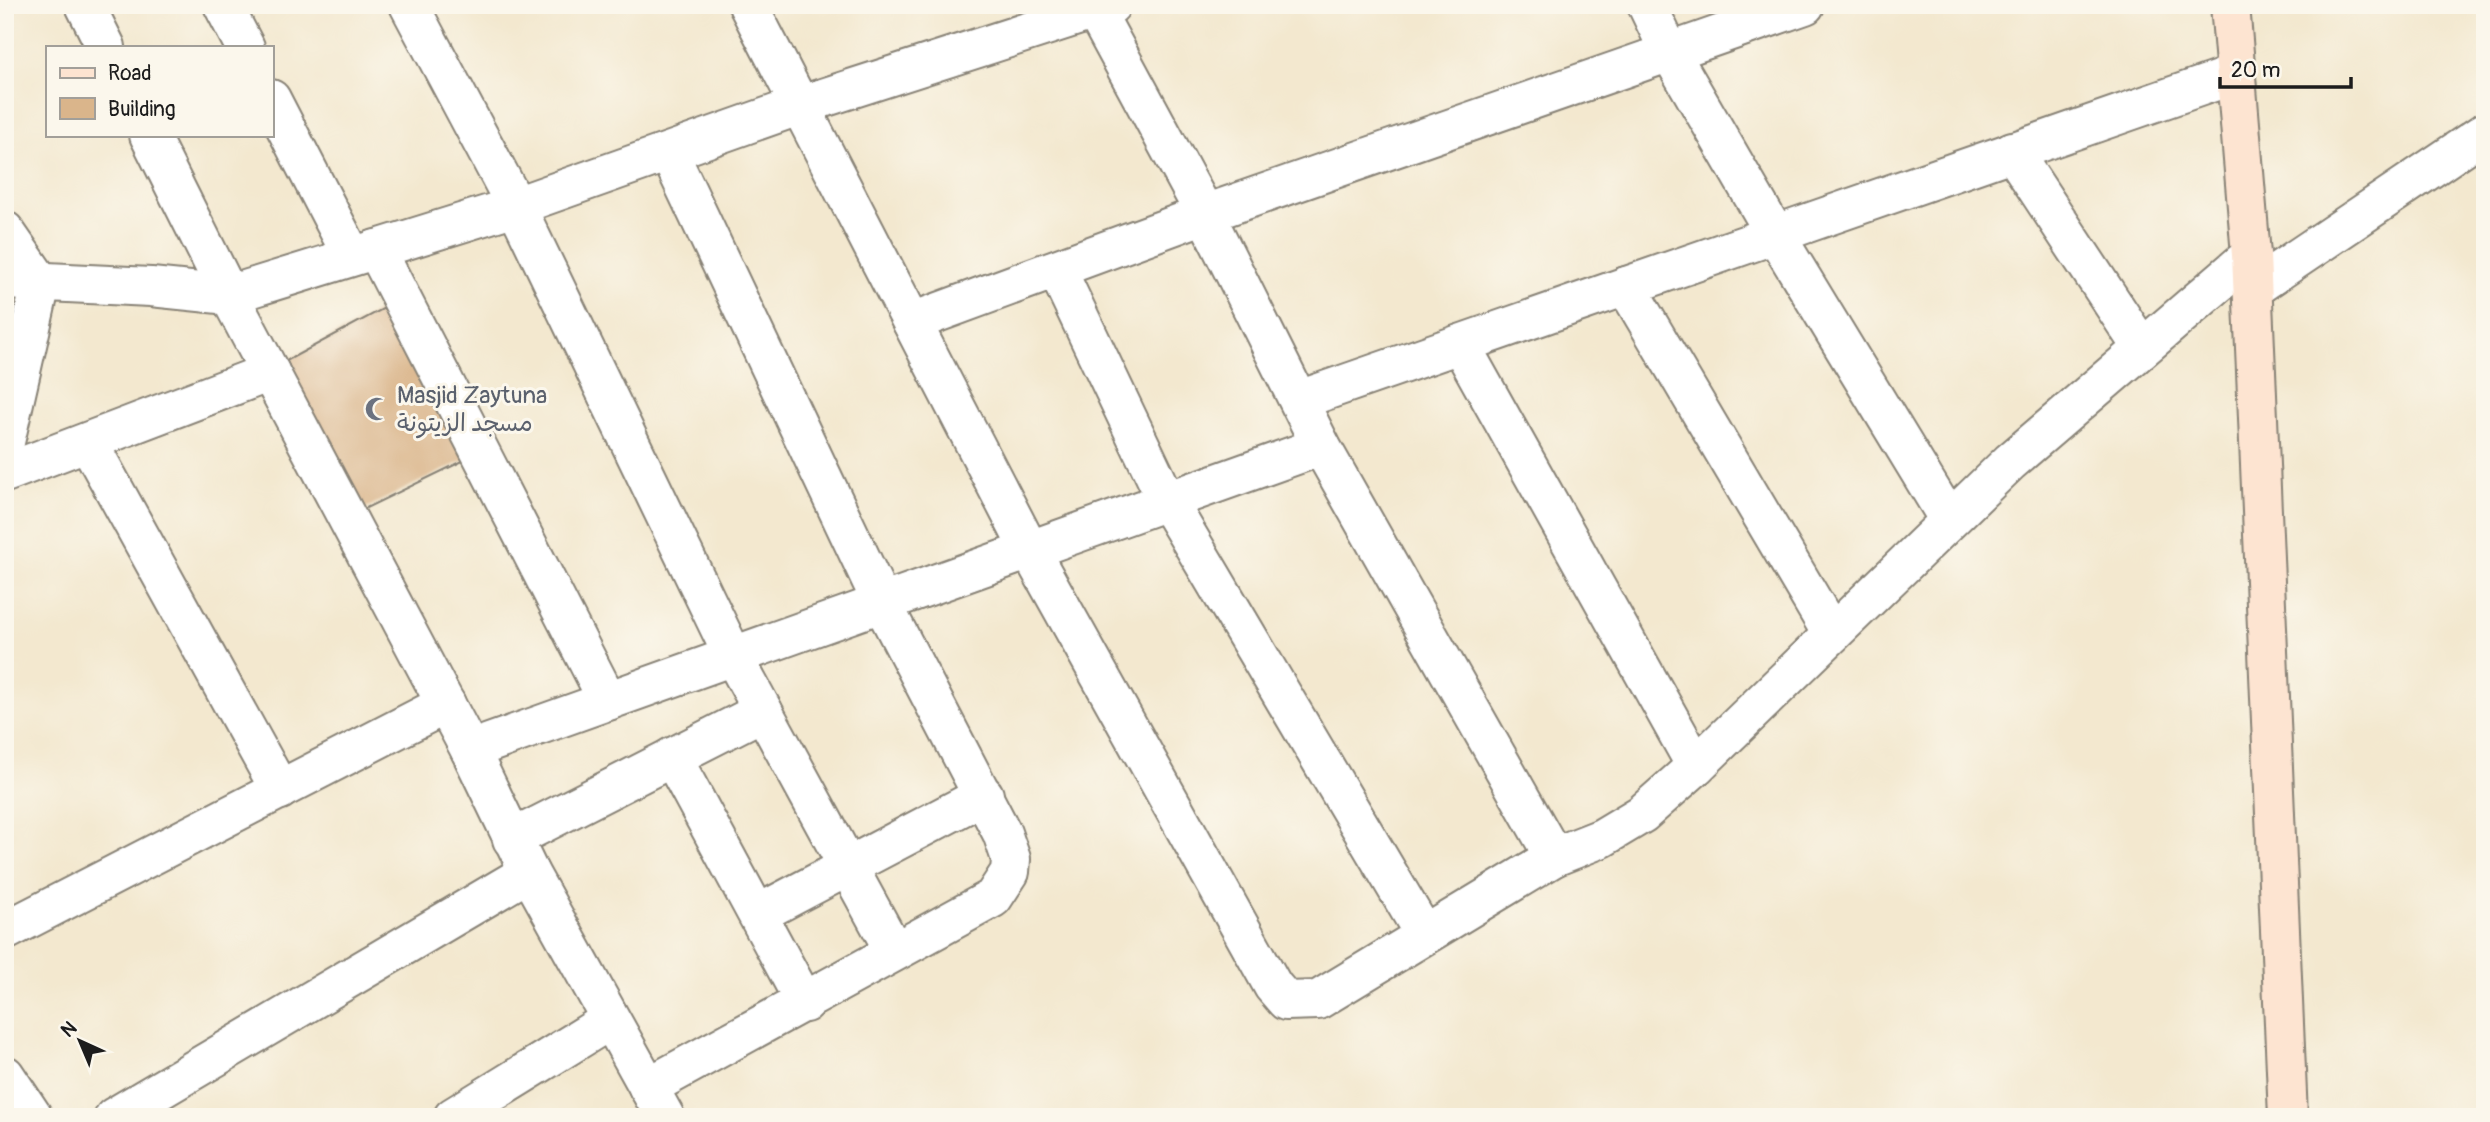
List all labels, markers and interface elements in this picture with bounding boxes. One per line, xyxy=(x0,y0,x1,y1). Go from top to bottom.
legend xyxy=(46,46,273,136)
scale bar xyxy=(2220,46,2352,90)
text: 20 m xyxy=(2231,57,2280,84)
text: Road xyxy=(108,60,152,87)
text: Building xyxy=(108,96,175,123)
place label: Masjid Zaytuna مسجد الزيتونة xyxy=(397,381,547,439)
mosque icon: Masjid Zaytuna مسجد الزيتونة xyxy=(363,395,391,423)
north arrow xyxy=(46,1006,116,1076)
text: N xyxy=(56,1016,82,1043)

